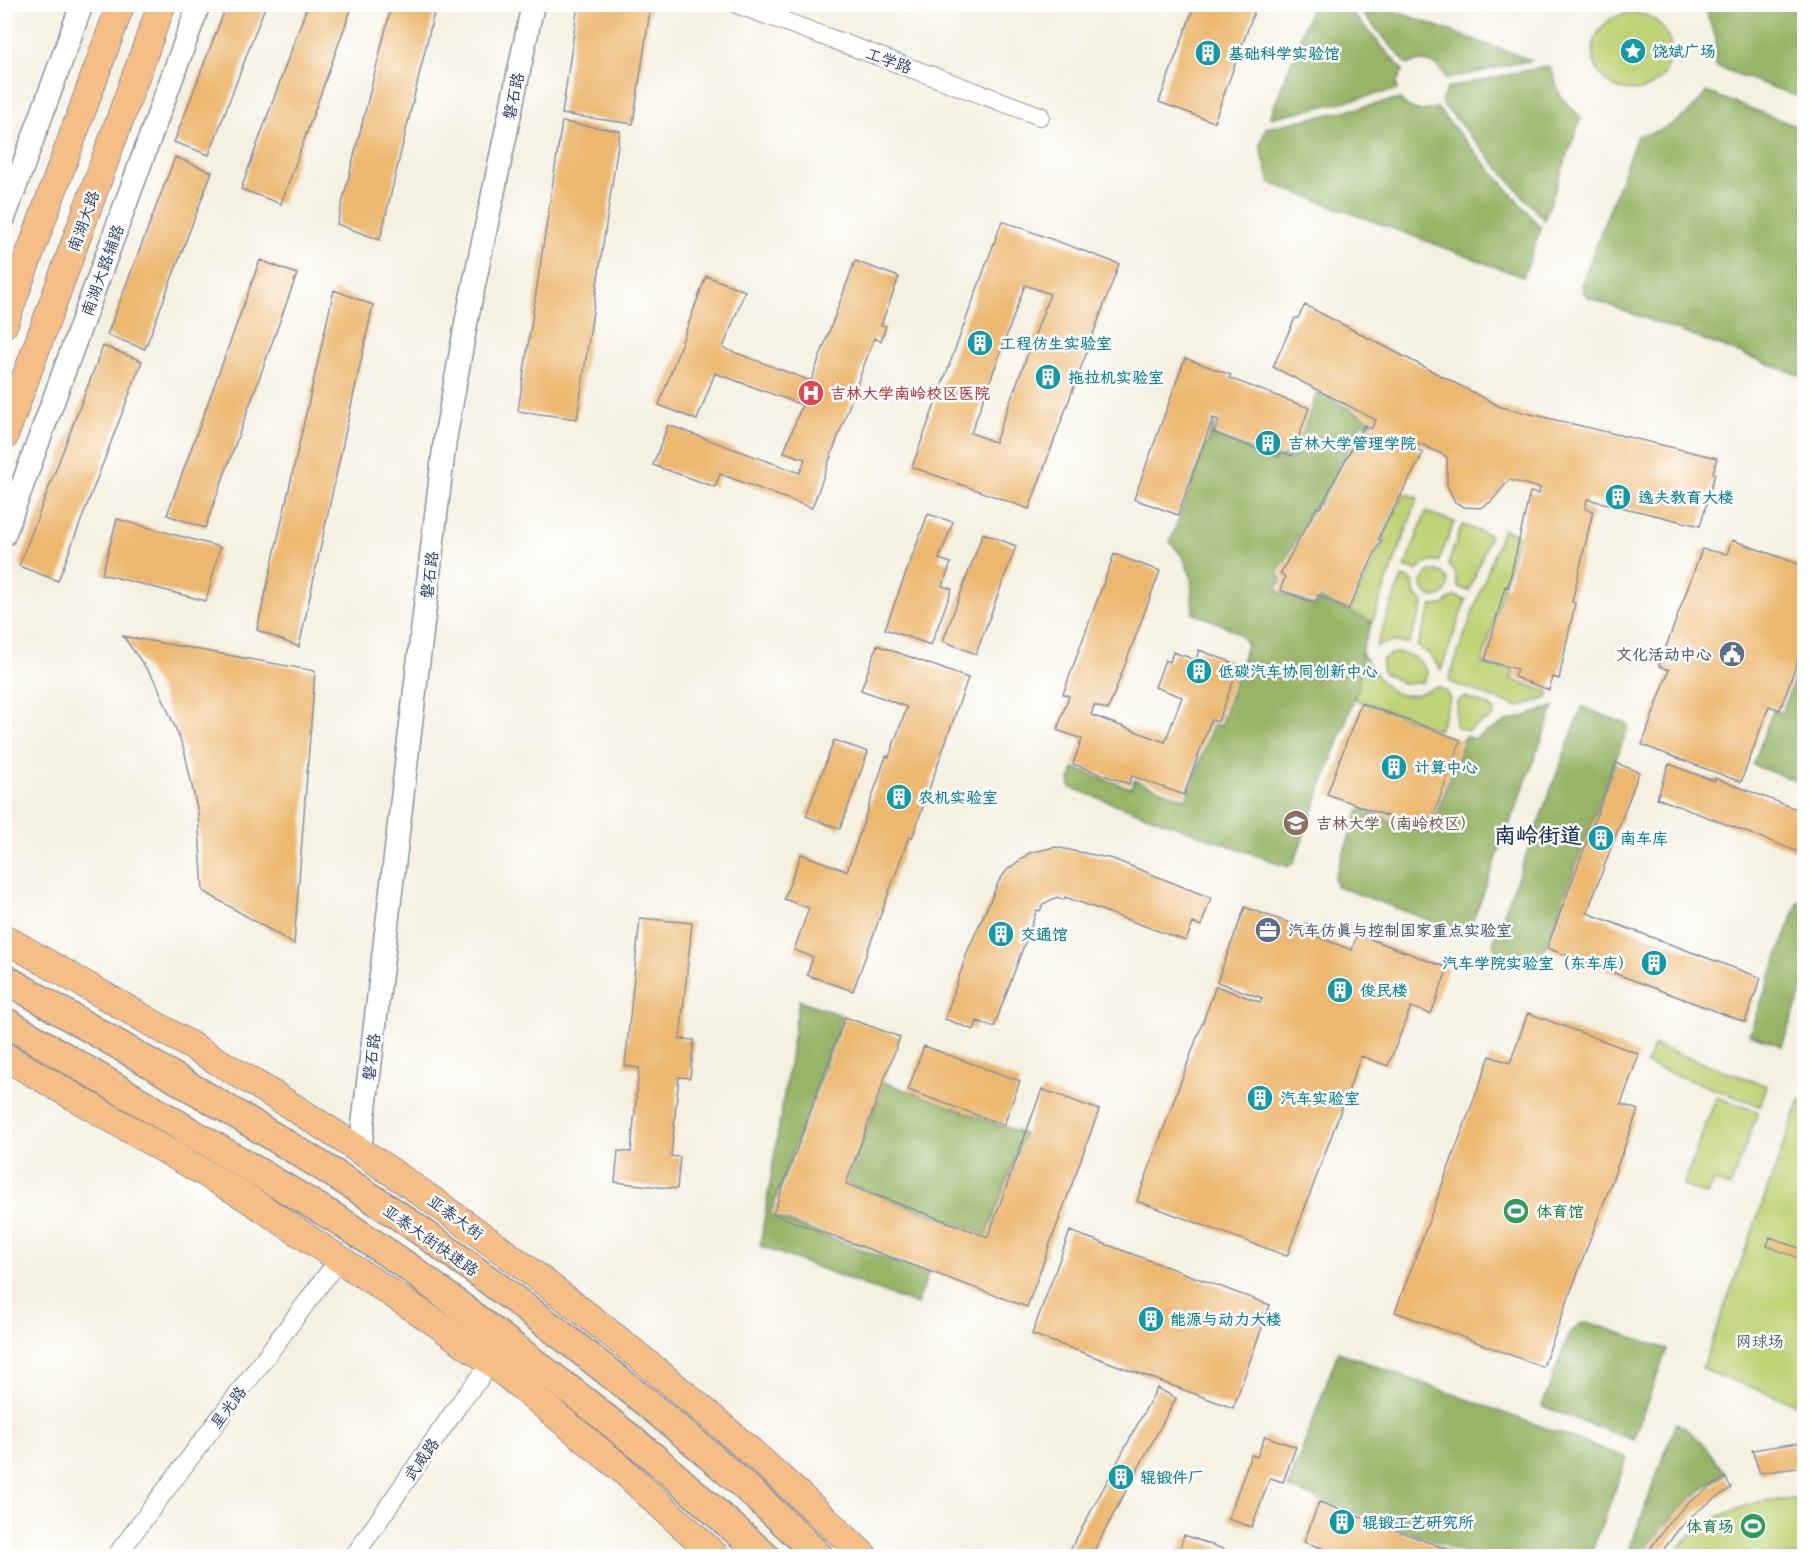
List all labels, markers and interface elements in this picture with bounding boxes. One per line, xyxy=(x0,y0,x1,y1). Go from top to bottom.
place icon: 饶斌广场 xyxy=(1618,36,1648,66)
building icon: 基础科学实验馆 xyxy=(1193,38,1223,68)
place label: 饶斌广场 xyxy=(1652,41,1716,63)
street label: 工学路 xyxy=(862,42,915,79)
place label: 基础科学实验馆 xyxy=(1228,43,1340,65)
street label: 磐石路 xyxy=(498,70,530,122)
street label: 南湖大路 xyxy=(63,188,105,255)
street label: 南湖大路辅路 xyxy=(76,221,130,319)
building icon: 工程仿生实验室 xyxy=(965,328,995,358)
place label: 工程仿生实验室 xyxy=(1000,333,1112,355)
building icon: 拖拉机实验室 xyxy=(1033,362,1063,392)
place label: 拖拉机实验室 xyxy=(1068,367,1164,389)
hospital icon: 吉林大学南岭校区医院 xyxy=(796,378,826,408)
place label: 吉林大学南岭校区医院 xyxy=(830,383,990,405)
building icon: 吉林大学管理学院 xyxy=(1253,428,1283,458)
place label: 吉林大学管理学院 xyxy=(1288,433,1416,455)
building icon: 逸夫教育大楼 xyxy=(1603,482,1633,512)
place label: 逸夫教育大楼 xyxy=(1638,487,1734,509)
street label: 磐石路 xyxy=(416,550,444,600)
public building icon: 文化活动中心 xyxy=(1717,639,1747,669)
place label: 文化活动中心 xyxy=(1616,644,1712,666)
building icon: 低碳汽车协同创新中心 xyxy=(1184,656,1214,686)
place label: 低碳汽车协同创新中心 xyxy=(1218,661,1378,683)
building icon: 计算中心 xyxy=(1379,752,1409,782)
place label: 计算中心 xyxy=(1414,757,1478,779)
building icon: 农机实验室 xyxy=(884,782,914,812)
place label: 农机实验室 xyxy=(918,787,998,809)
school or university icon: 吉林大学（南岭校区） xyxy=(1281,808,1311,838)
place label: 吉林大学（南岭校区） xyxy=(1316,813,1476,835)
district label: 南岭街道 xyxy=(1494,821,1582,852)
building icon: 南车库 xyxy=(1586,823,1616,853)
place label: 南车库 xyxy=(1620,828,1668,850)
office icon: 汽车仿真与控制国家重点实验室 xyxy=(1253,915,1283,945)
building icon: 交通馆 xyxy=(986,919,1016,949)
place label: 汽车仿真与控制国家重点实验室 xyxy=(1288,920,1512,942)
place label: 交通馆 xyxy=(1020,924,1068,946)
building icon: 汽车学院实验室（东车库） xyxy=(1639,948,1669,978)
place label: 汽车学院实验室（东车库） xyxy=(1442,953,1634,975)
building icon: 俊民楼 xyxy=(1325,975,1355,1005)
place label: 俊民楼 xyxy=(1360,980,1408,1002)
street label: 磐石路 xyxy=(358,1032,386,1082)
building icon: 汽车实验室 xyxy=(1245,1083,1275,1113)
place label: 汽车实验室 xyxy=(1280,1088,1360,1110)
street label: 亚泰大街 xyxy=(423,1190,488,1246)
sports icon: 体育馆 xyxy=(1501,1196,1531,1226)
street label: 亚泰大街快速路 xyxy=(378,1200,483,1282)
place label: 体育馆 xyxy=(1536,1201,1584,1223)
building icon: 能源与动力大楼 xyxy=(1136,1304,1166,1334)
place label: 能源与动力大楼 xyxy=(1170,1309,1282,1331)
park label: 网球场 xyxy=(1736,1331,1784,1353)
street label: 星光路 xyxy=(206,1382,252,1433)
street label: 武威路 xyxy=(399,1434,445,1486)
building icon: 辊锻件厂 xyxy=(1106,1462,1136,1492)
place label: 辊锻件厂 xyxy=(1140,1467,1204,1489)
building icon: 辊锻工艺研究所 xyxy=(1327,1507,1357,1537)
sports icon: 体育场 xyxy=(1738,1511,1768,1541)
place label: 辊锻工艺研究所 xyxy=(1362,1512,1474,1534)
place label: 体育场 xyxy=(1686,1516,1734,1538)

